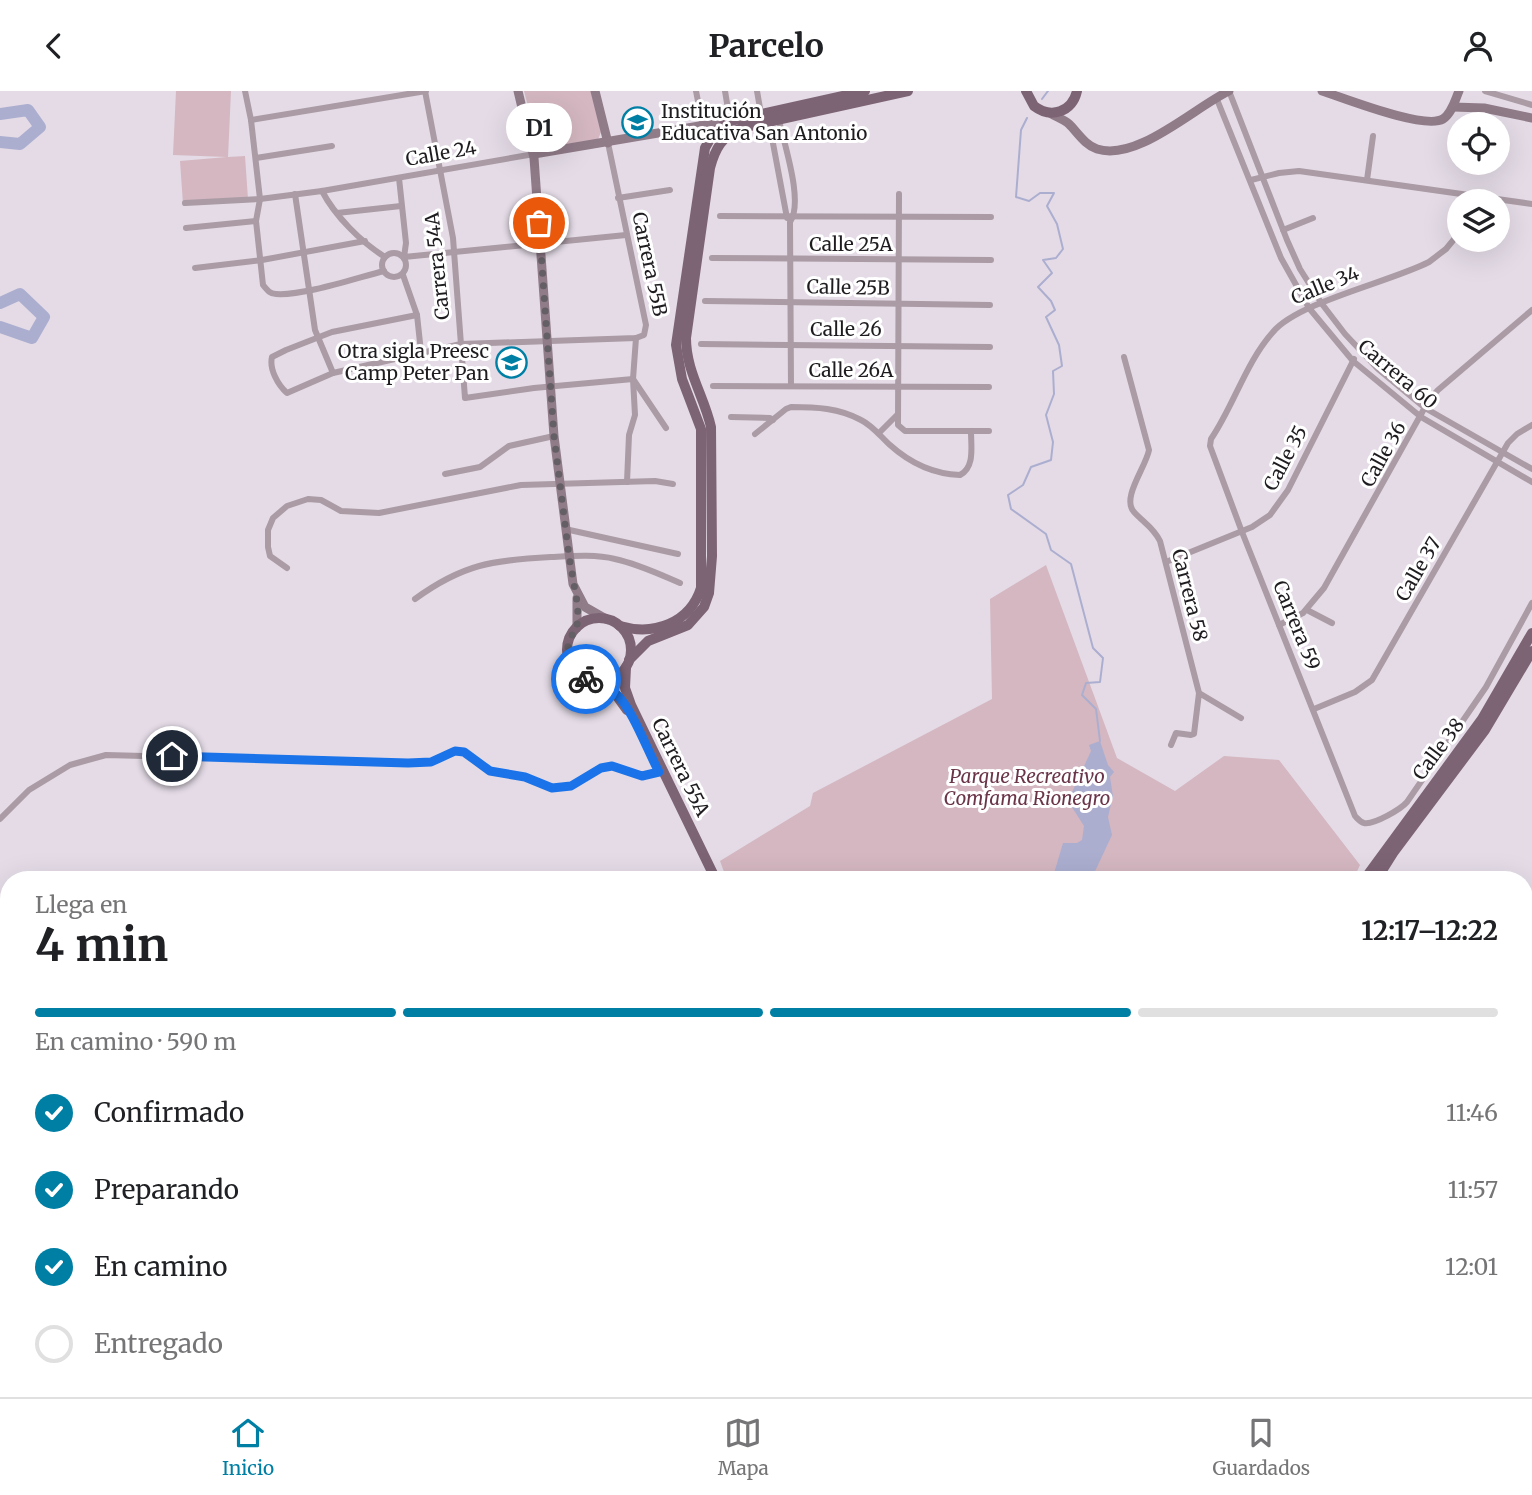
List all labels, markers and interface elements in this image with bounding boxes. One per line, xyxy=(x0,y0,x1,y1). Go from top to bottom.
text: Parcelo xyxy=(708,26,824,66)
icon: back xyxy=(35,27,73,65)
icon: person xyxy=(1459,27,1497,65)
place label: Institución Educativa San Antonio xyxy=(661,99,867,145)
callout: D1 xyxy=(506,104,572,153)
school or university icon: Institución Educativa San Antonio xyxy=(621,105,655,139)
map controls xyxy=(1447,112,1510,252)
button: locate xyxy=(1447,112,1510,175)
text: D1 xyxy=(525,113,553,142)
street label: Calle 24 xyxy=(404,135,479,171)
button: layers xyxy=(1447,189,1510,252)
pin xyxy=(509,193,569,253)
icon: bag xyxy=(520,204,558,242)
street label: Carrera 54A xyxy=(419,210,455,321)
street label: Carrera 55B xyxy=(627,210,673,319)
street label: Calle 25A xyxy=(809,232,893,256)
street label: Calle 34 xyxy=(1287,260,1363,309)
street label: Calle 25B xyxy=(806,274,890,300)
street label: Calle 26 xyxy=(810,317,882,341)
street label: Carrera 60 xyxy=(1353,334,1443,414)
place label: Otra sigla Preesc Camp Peter Pan xyxy=(338,339,489,385)
school or university icon: Otra sigla Preesc Camp Peter Pan xyxy=(495,345,529,379)
street label: Calle 26A xyxy=(809,358,894,382)
street label: Calle 36 xyxy=(1355,417,1411,491)
street label: Calle 35 xyxy=(1258,421,1312,495)
street label: Calle 37 xyxy=(1390,533,1446,605)
street label: Carrera 58 xyxy=(1167,546,1213,644)
street label: Carrera 59 xyxy=(1268,577,1326,673)
courier xyxy=(551,644,621,714)
icon: bike xyxy=(567,660,605,698)
street label: Calle 38 xyxy=(1407,713,1469,785)
street label: Carrera 55A xyxy=(647,714,715,821)
pin xyxy=(142,726,202,786)
icon: home xyxy=(153,737,191,775)
park label: Parque Recreativo Comfama Rionegro xyxy=(944,764,1111,810)
text: Llega en xyxy=(35,890,127,919)
text: 12:17–12:22 xyxy=(1361,914,1498,947)
text: 4 min xyxy=(35,916,168,974)
text: En camino · 590 m xyxy=(35,1027,236,1056)
icon: check xyxy=(35,1094,73,1132)
text: Confirmado xyxy=(94,1096,244,1129)
text: 11:46 xyxy=(1446,1098,1498,1127)
icon: check xyxy=(35,1171,73,1209)
text: Preparando xyxy=(94,1173,239,1206)
text: 11:57 xyxy=(1448,1175,1498,1204)
icon: check xyxy=(35,1248,73,1286)
text: En camino xyxy=(94,1250,227,1283)
text: 12:01 xyxy=(1445,1252,1498,1281)
text: Entregado xyxy=(94,1327,223,1360)
tab: Inicio xyxy=(222,1414,274,1480)
tab: Mapa xyxy=(718,1414,769,1480)
tab: Guardados xyxy=(1212,1414,1310,1480)

